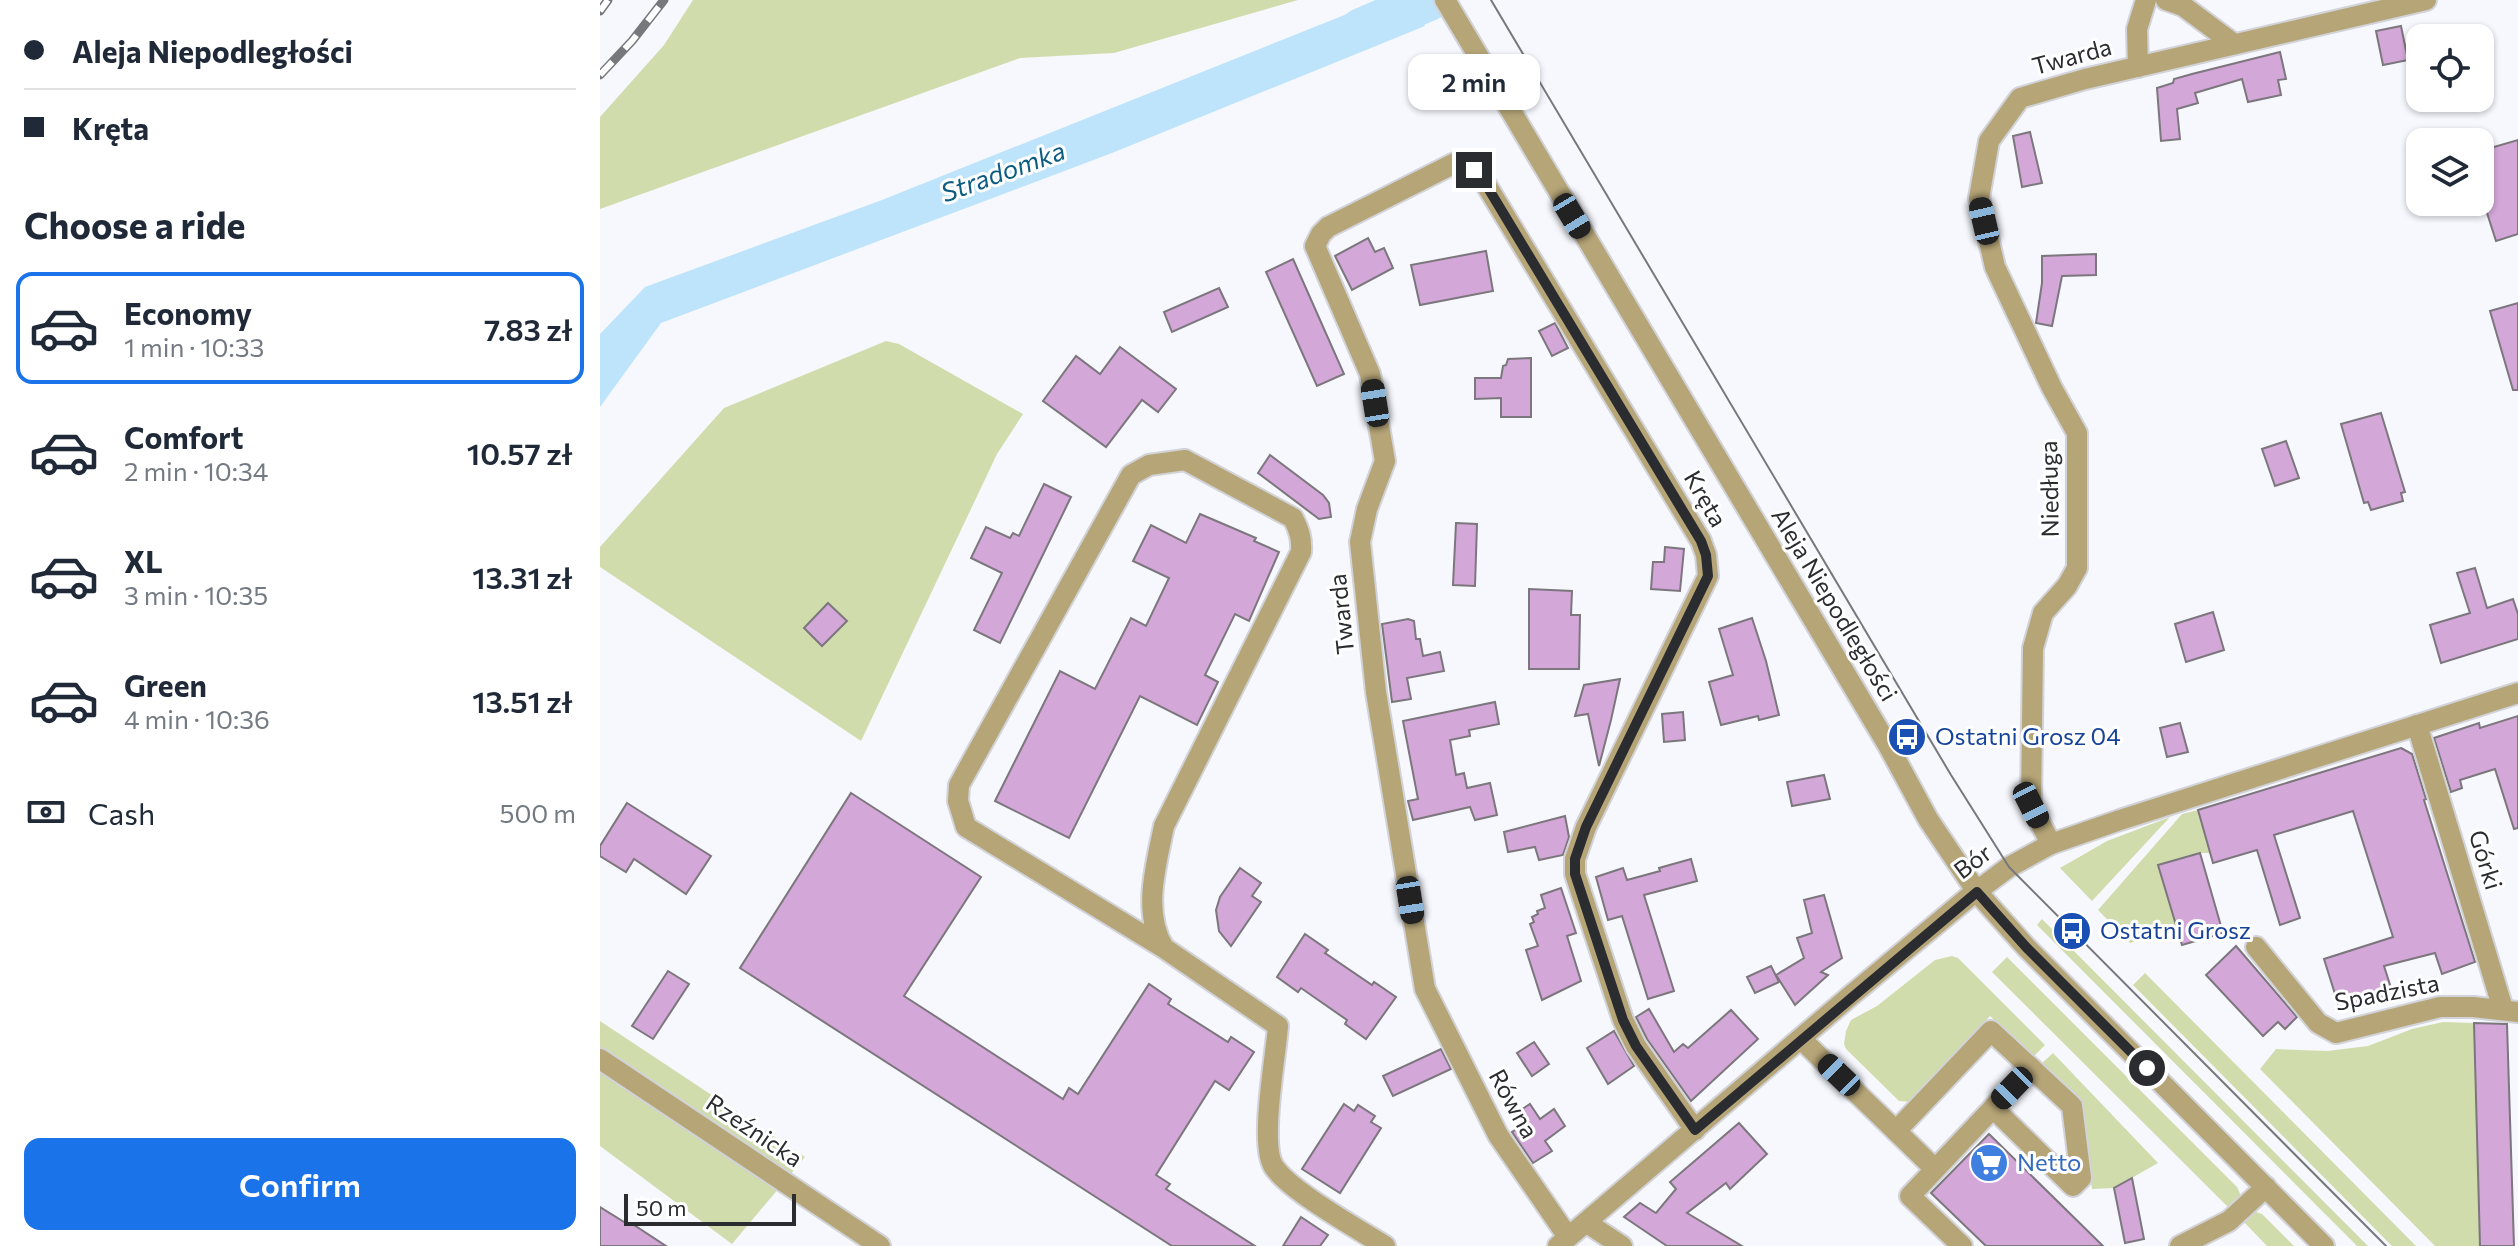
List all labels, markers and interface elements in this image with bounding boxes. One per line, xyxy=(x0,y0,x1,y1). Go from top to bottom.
map controls xyxy=(2406,24,2494,216)
button: locate xyxy=(2406,24,2494,112)
street label: Twarda xyxy=(2029,31,2114,80)
text: Aleja Niepodległości xyxy=(72,32,353,69)
callout: 2 min xyxy=(1408,54,1540,110)
text: 2 min xyxy=(1442,66,1506,97)
text: Kręta xyxy=(72,109,149,146)
button: layers xyxy=(2406,128,2494,216)
water label: Stradomka xyxy=(936,134,1069,207)
route end xyxy=(1456,152,1492,188)
car xyxy=(1549,189,1595,243)
car xyxy=(1967,195,2001,247)
text: Choose a ride xyxy=(24,202,245,246)
icon: car xyxy=(28,292,100,364)
text: Economy xyxy=(124,294,252,331)
text: 7.83 zł xyxy=(484,310,572,347)
text: 1 min · 10:33 xyxy=(124,331,264,362)
car xyxy=(1359,377,1391,429)
icon: car xyxy=(28,416,100,488)
text: Comfort xyxy=(124,418,243,455)
text: 10.57 zł xyxy=(467,434,572,471)
street label: Niedługa xyxy=(2033,440,2064,538)
text: 2 min · 10:34 xyxy=(124,455,268,486)
street label: Kręta xyxy=(1679,465,1734,532)
street label: Aleja Niepodległości xyxy=(1766,502,1904,706)
icon: car xyxy=(28,540,100,612)
text: XL xyxy=(124,542,163,579)
text: 13.31 zł xyxy=(472,558,572,595)
street label: Twarda xyxy=(1322,572,1359,656)
text: 3 min · 10:35 xyxy=(124,579,268,610)
icon: car xyxy=(28,664,100,736)
text: Green xyxy=(124,666,207,703)
text: 13.51 zł xyxy=(472,682,572,719)
text: 4 min · 10:36 xyxy=(124,703,270,734)
bus stop icon: Ostatni Grosz 04 xyxy=(1886,716,1928,758)
place label: Ostatni Grosz 04 xyxy=(1935,721,2121,750)
car xyxy=(2009,778,2053,832)
icon: cash xyxy=(24,790,68,834)
text: Cash xyxy=(88,794,155,831)
text: 500 m xyxy=(499,797,576,828)
street label: Górki xyxy=(2464,826,2509,893)
street label: Bór xyxy=(1948,837,1997,884)
car xyxy=(1394,874,1426,926)
bus stop icon: Ostatni Grosz xyxy=(2051,910,2093,952)
place label: Ostatni Grosz xyxy=(2100,915,2251,944)
street label: Spadzista xyxy=(2332,967,2442,1016)
car xyxy=(1813,1050,1865,1100)
route start xyxy=(2129,1050,2165,1086)
car xyxy=(1987,1062,2037,1114)
street label: Równa xyxy=(1484,1064,1545,1143)
street label: Rzeźnicka xyxy=(701,1087,809,1173)
button: Confirm xyxy=(24,1138,576,1230)
supermarket icon: Netto xyxy=(1968,1142,2010,1184)
place label: Netto xyxy=(2017,1147,2081,1176)
scale bar xyxy=(624,1190,796,1226)
text: 50 m xyxy=(636,1194,686,1221)

